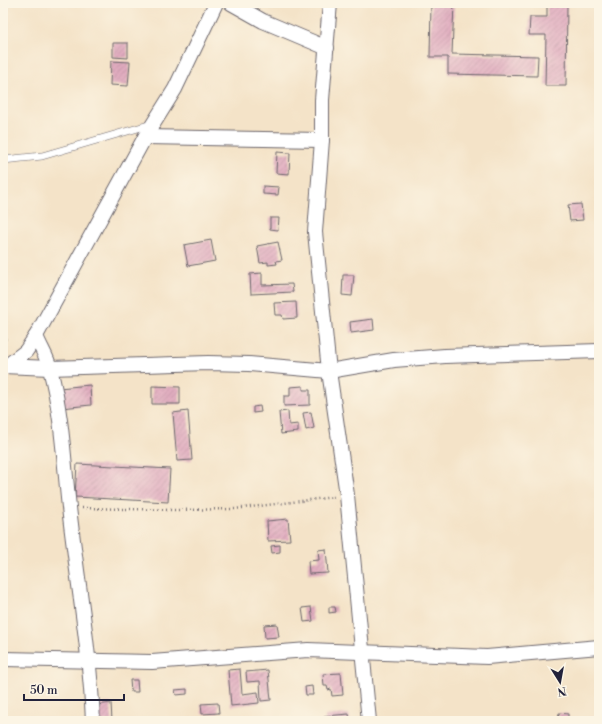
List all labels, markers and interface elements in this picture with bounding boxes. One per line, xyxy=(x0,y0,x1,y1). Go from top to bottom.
north arrow xyxy=(540,662,580,702)
scale bar xyxy=(24,676,124,702)
text: 50 m xyxy=(30,683,58,698)
text: N xyxy=(556,683,567,699)

